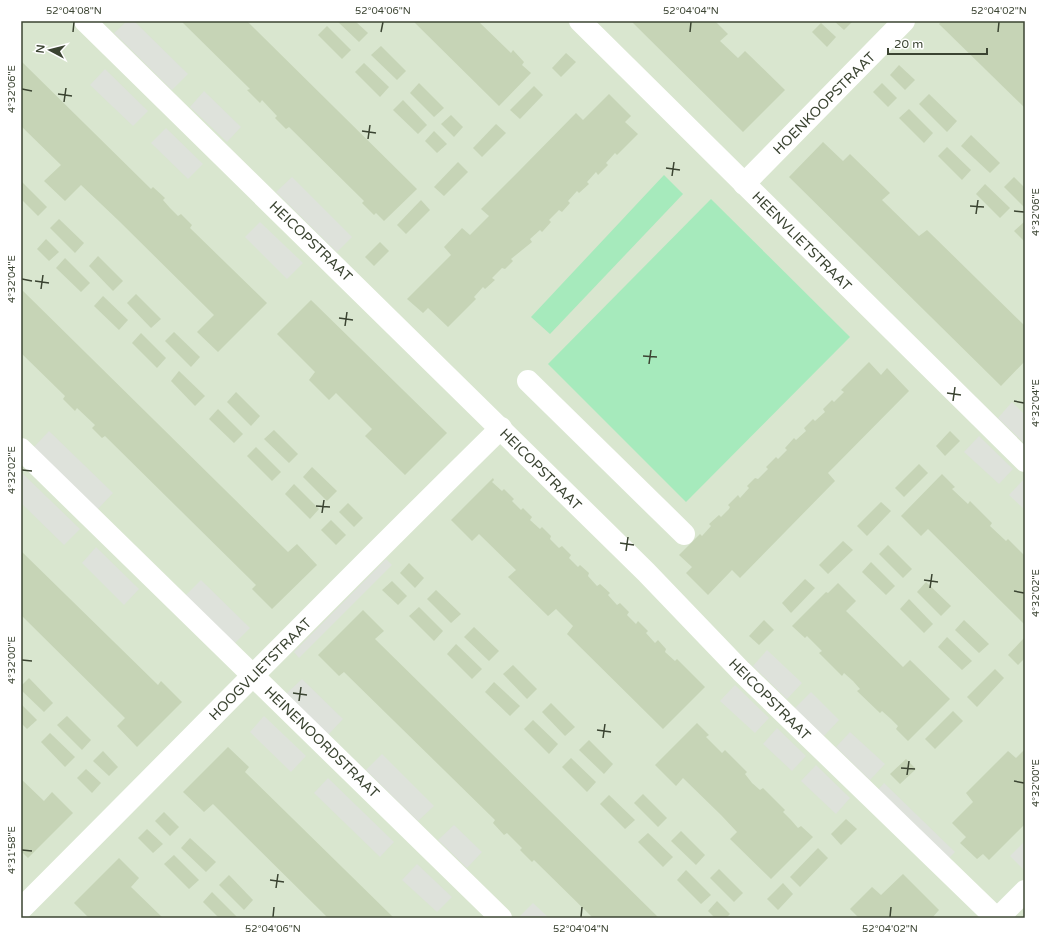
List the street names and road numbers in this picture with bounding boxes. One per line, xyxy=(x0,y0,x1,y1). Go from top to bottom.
street label: HOENKOOPSTRAAT xyxy=(770,48,880,158)
street label: HEENVLIETSTRAAT xyxy=(748,188,855,295)
street label: HEICOPSTRAAT xyxy=(266,198,356,286)
street label: HEICOPSTRAAT xyxy=(496,425,585,514)
street label: HOOGVLIETSTRAAT xyxy=(206,614,315,724)
street label: HEICOPSTRAAT xyxy=(725,655,814,744)
street label: HEINENOORDSTRAAT xyxy=(261,683,383,802)

